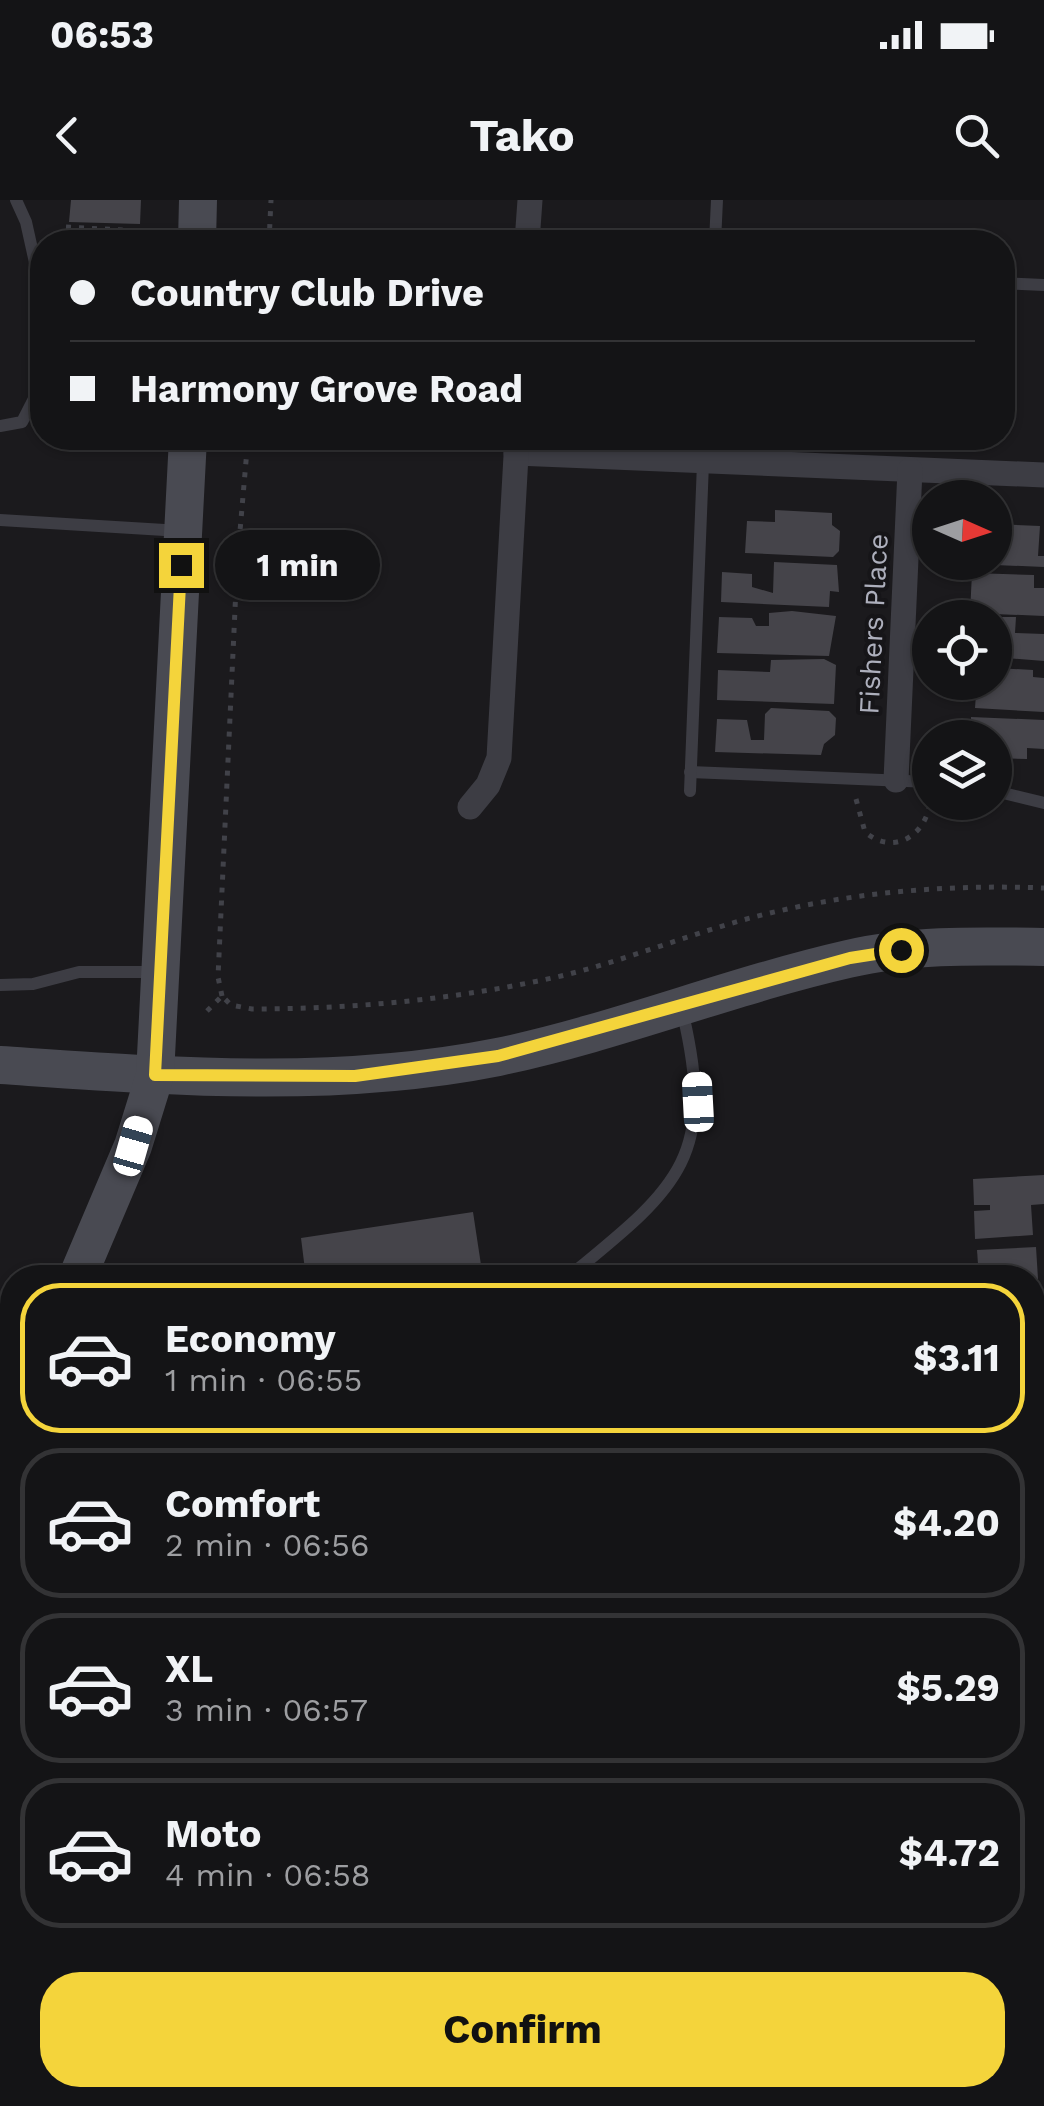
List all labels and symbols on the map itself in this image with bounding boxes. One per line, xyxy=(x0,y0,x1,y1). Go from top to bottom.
north arrow xyxy=(912,480,1012,580)
callout: 1 min xyxy=(216,530,381,600)
street label: Fishers Place xyxy=(852,533,895,715)
route end xyxy=(159,543,204,588)
route start xyxy=(879,928,924,973)
car xyxy=(681,1071,715,1133)
car xyxy=(110,1113,156,1179)

